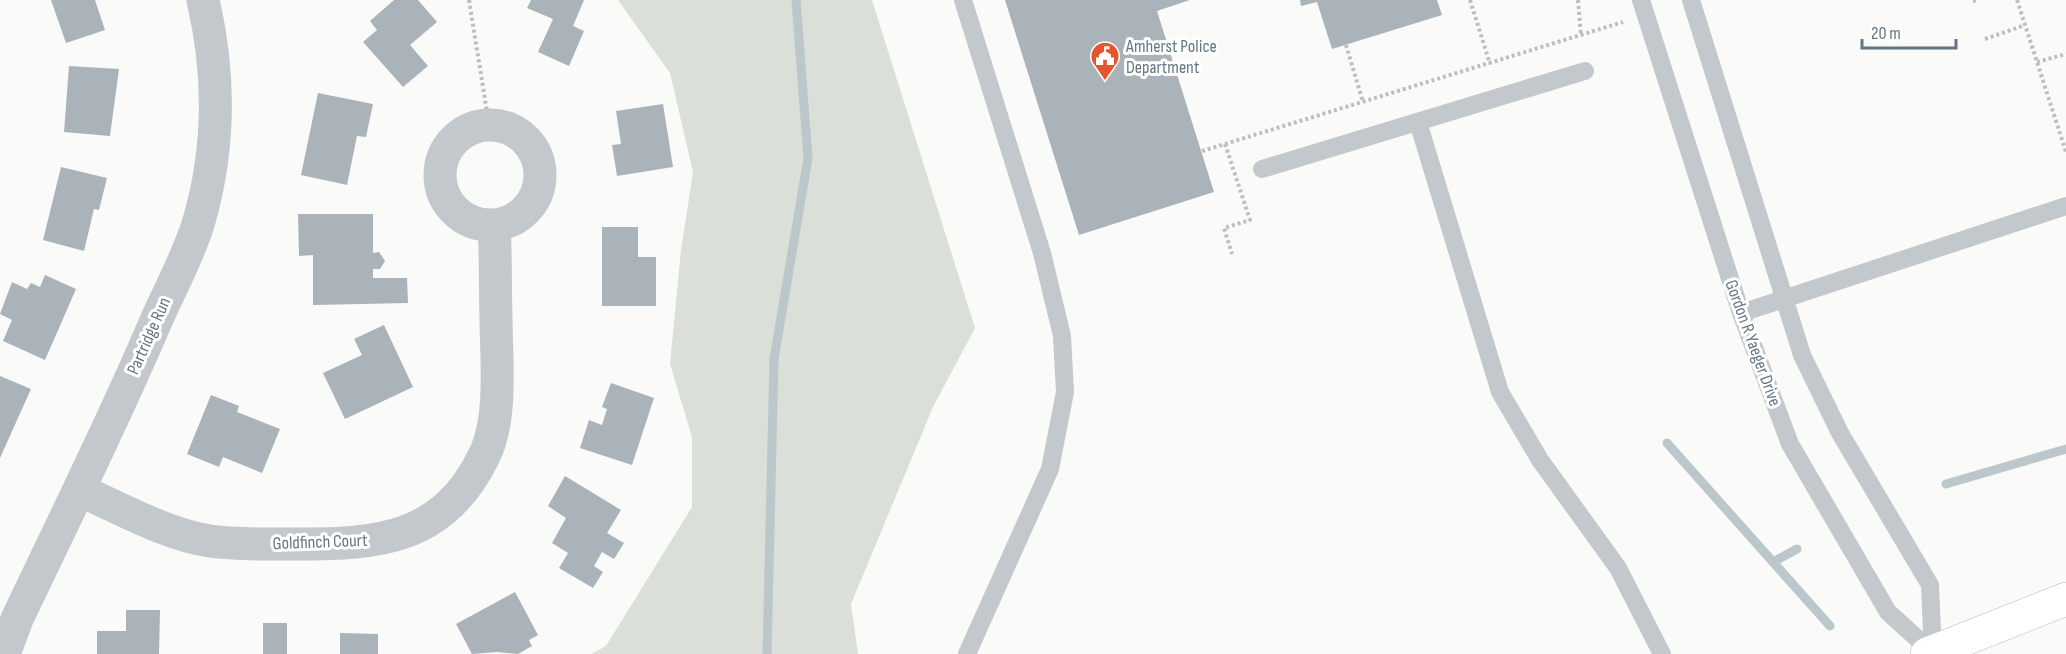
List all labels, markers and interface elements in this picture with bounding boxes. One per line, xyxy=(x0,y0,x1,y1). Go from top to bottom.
scale bar xyxy=(1862,12,1956,50)
text: 20 m xyxy=(1871,23,1901,44)
place label: Amherst Police Department xyxy=(1125,36,1217,78)
public building icon: Amherst Police Department xyxy=(1089,40,1121,82)
street label: Gordon R Yaeger Drive xyxy=(1720,277,1786,409)
street label: Partridge Run xyxy=(123,294,175,378)
street label: Goldfinch Court xyxy=(272,530,368,554)

